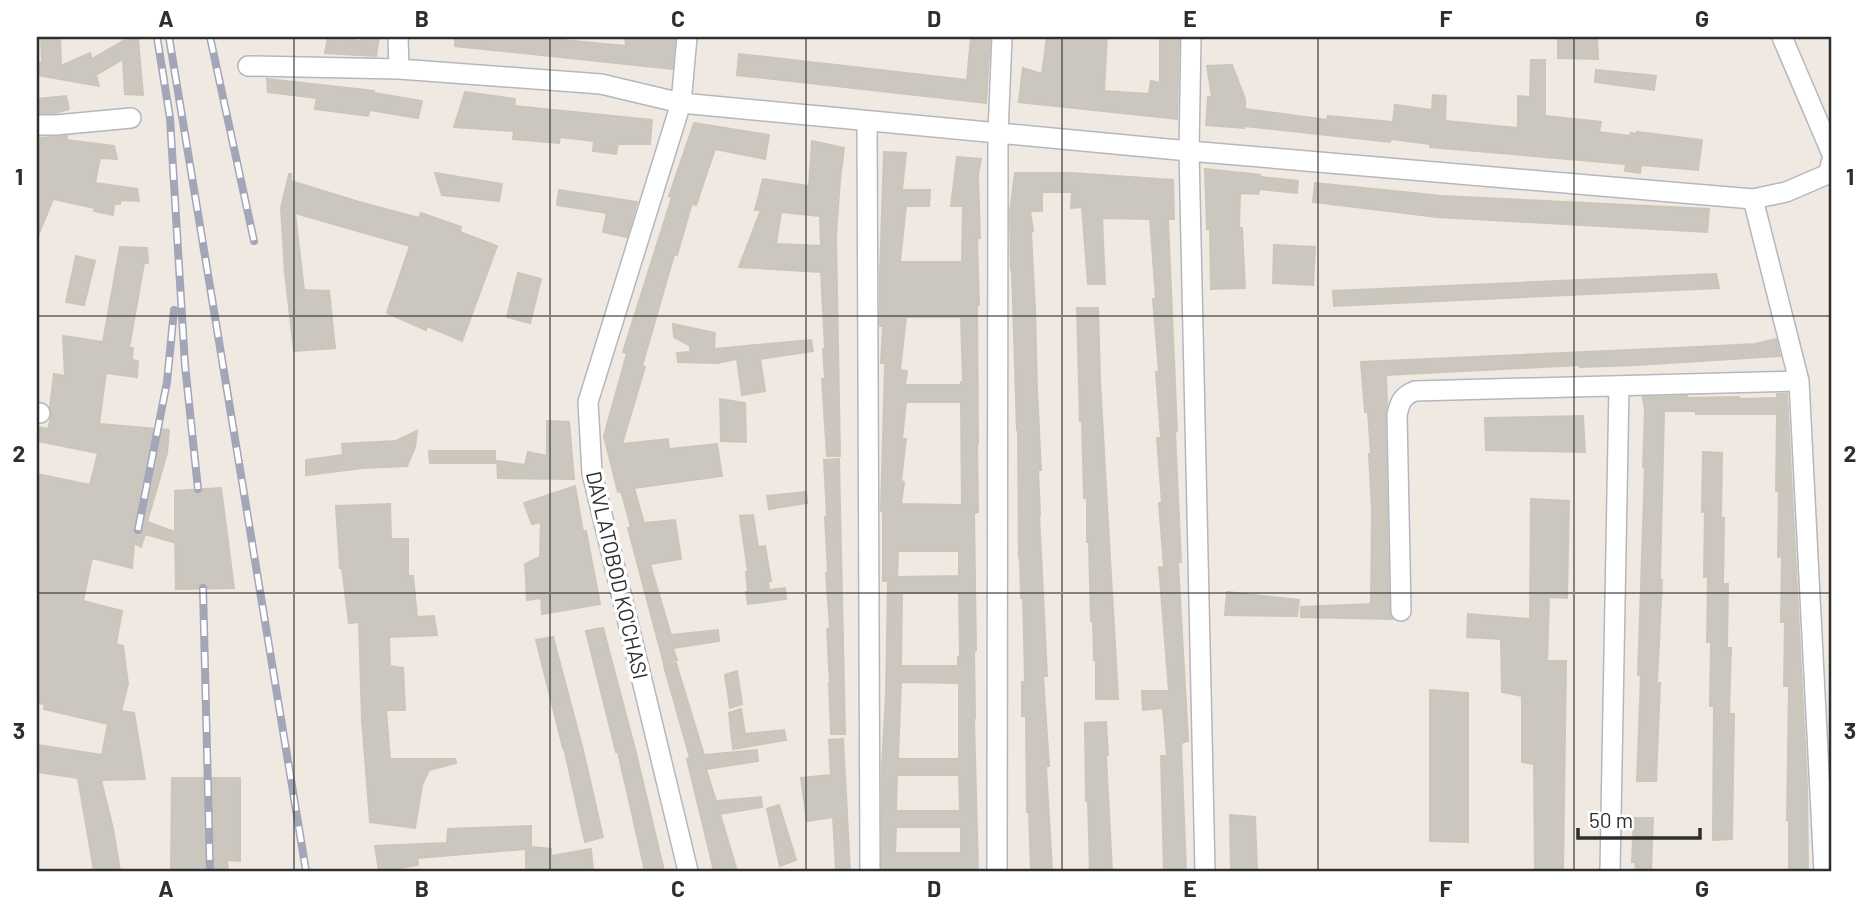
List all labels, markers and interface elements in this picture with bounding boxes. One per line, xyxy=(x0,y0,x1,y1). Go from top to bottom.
text: A xyxy=(158,4,174,32)
text: B xyxy=(415,4,429,32)
text: C xyxy=(671,4,685,32)
text: D xyxy=(927,4,941,32)
text: E xyxy=(1183,4,1197,32)
text: F xyxy=(1440,4,1453,32)
text: G xyxy=(1695,4,1709,32)
text: 1 xyxy=(15,162,23,190)
text: 1 xyxy=(1846,162,1854,190)
text: 2 xyxy=(13,439,25,467)
text: 2 xyxy=(1844,439,1856,467)
street label: DAVLATOBOD KO'CHASI xyxy=(582,468,654,682)
text: 3 xyxy=(13,716,25,744)
text: 3 xyxy=(1844,716,1856,744)
scale bar xyxy=(1578,796,1701,840)
text: 50 m xyxy=(1589,807,1633,832)
text: A xyxy=(158,874,174,902)
text: B xyxy=(415,874,429,902)
text: C xyxy=(671,874,685,902)
text: D xyxy=(927,874,941,902)
text: E xyxy=(1183,874,1197,902)
text: F xyxy=(1440,874,1453,902)
text: G xyxy=(1695,874,1709,902)

